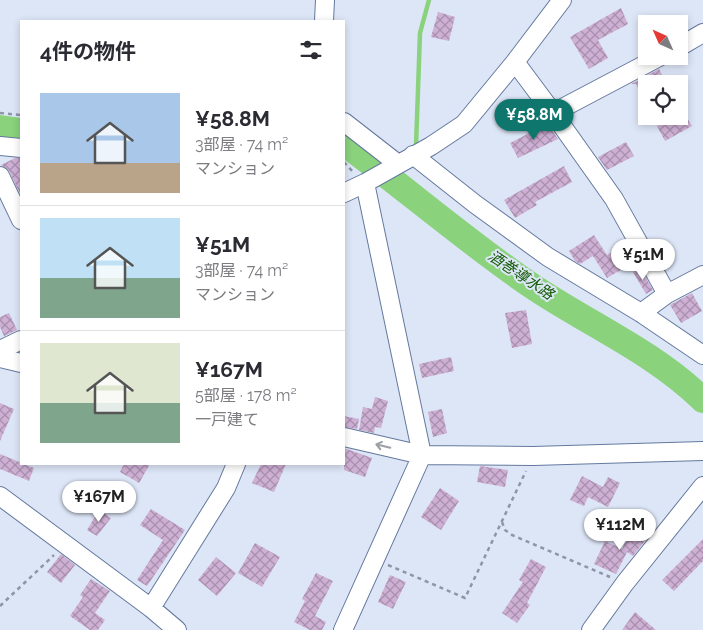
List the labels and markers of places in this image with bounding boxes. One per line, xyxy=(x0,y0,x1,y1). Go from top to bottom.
pin: ¥58.8M xyxy=(493,98,575,141)
pin: ¥51M xyxy=(613,238,673,281)
pin: ¥167M xyxy=(64,480,134,523)
pin: ¥112M xyxy=(585,508,655,551)

